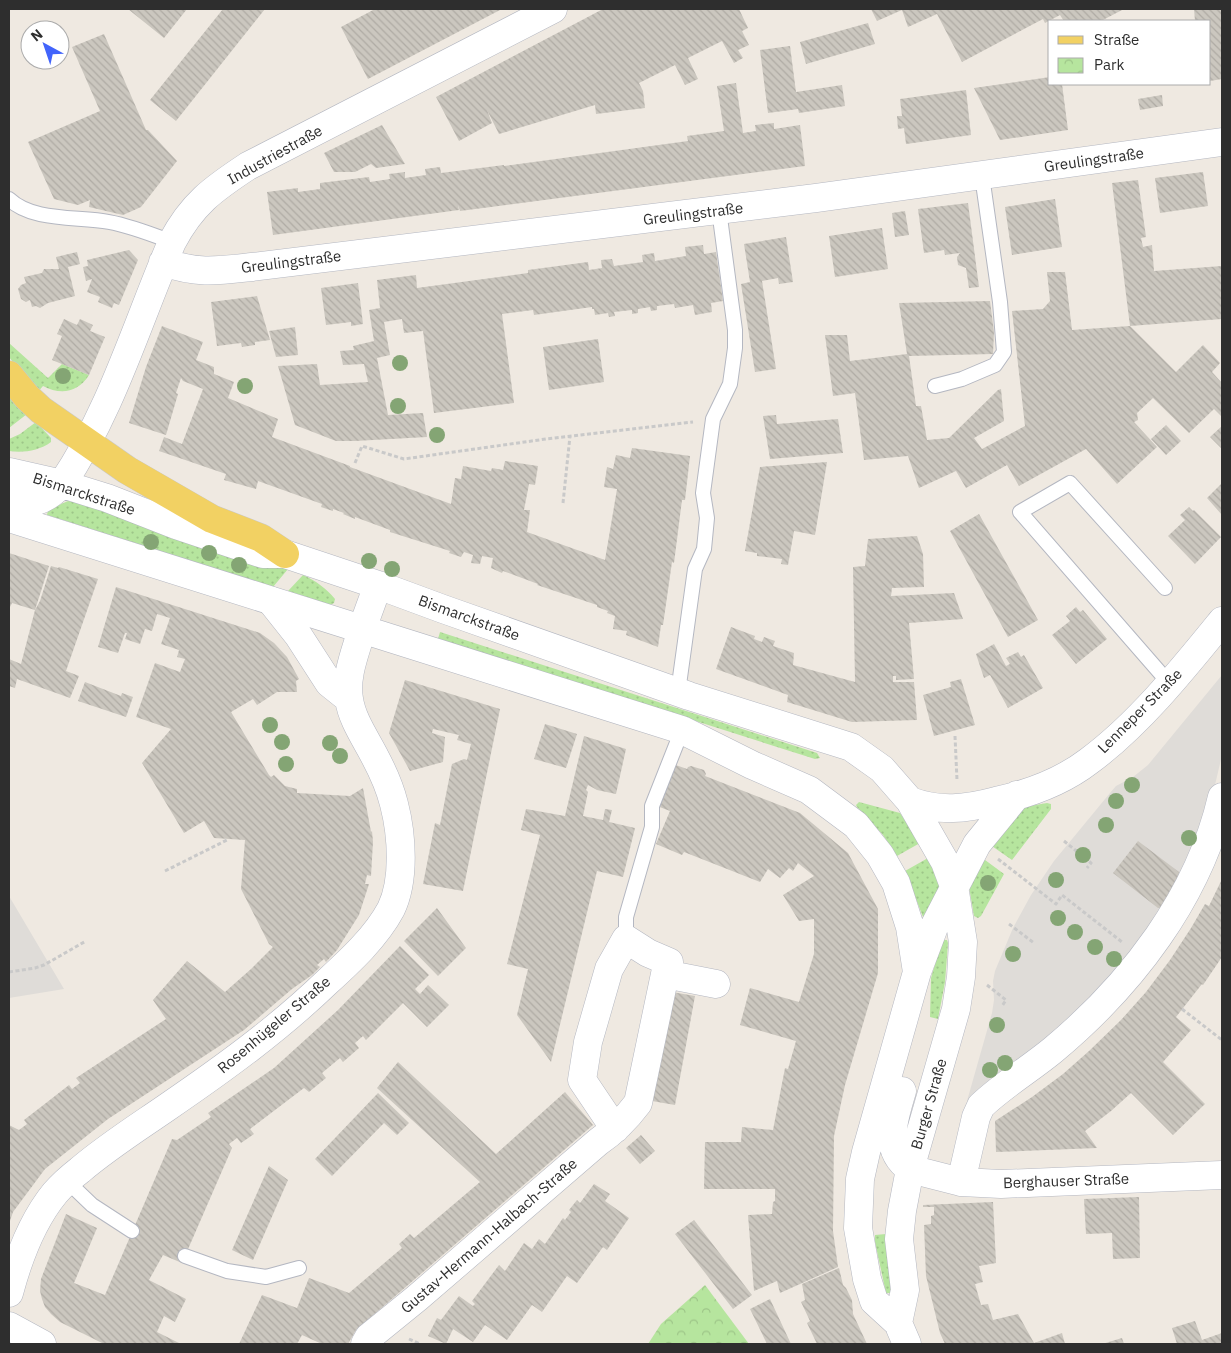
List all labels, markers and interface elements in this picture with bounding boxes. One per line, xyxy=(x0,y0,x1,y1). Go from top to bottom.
north arrow xyxy=(20,20,70,70)
legend xyxy=(1048,20,1211,85)
text: N xyxy=(27,25,46,45)
text: Straße xyxy=(1094,30,1139,49)
text: Park xyxy=(1094,55,1124,74)
street label: Industriestraße xyxy=(224,121,325,188)
street label: Greulingstraße xyxy=(1043,143,1145,176)
street label: Greulingstraße xyxy=(642,198,744,229)
street label: Greulingstraße xyxy=(240,246,342,277)
street label: Bismarckstraße xyxy=(31,468,138,519)
street label: Bismarckstraße xyxy=(416,590,522,645)
street label: Lenneper Straße xyxy=(1093,664,1186,757)
street label: Rosenhügeler Straße xyxy=(213,972,334,1077)
street label: Burger Straße xyxy=(906,1056,951,1152)
street label: Gustav-Hermann-Halbach-Straße xyxy=(397,1154,581,1317)
street label: Berghauser Straße xyxy=(1003,1169,1129,1192)

